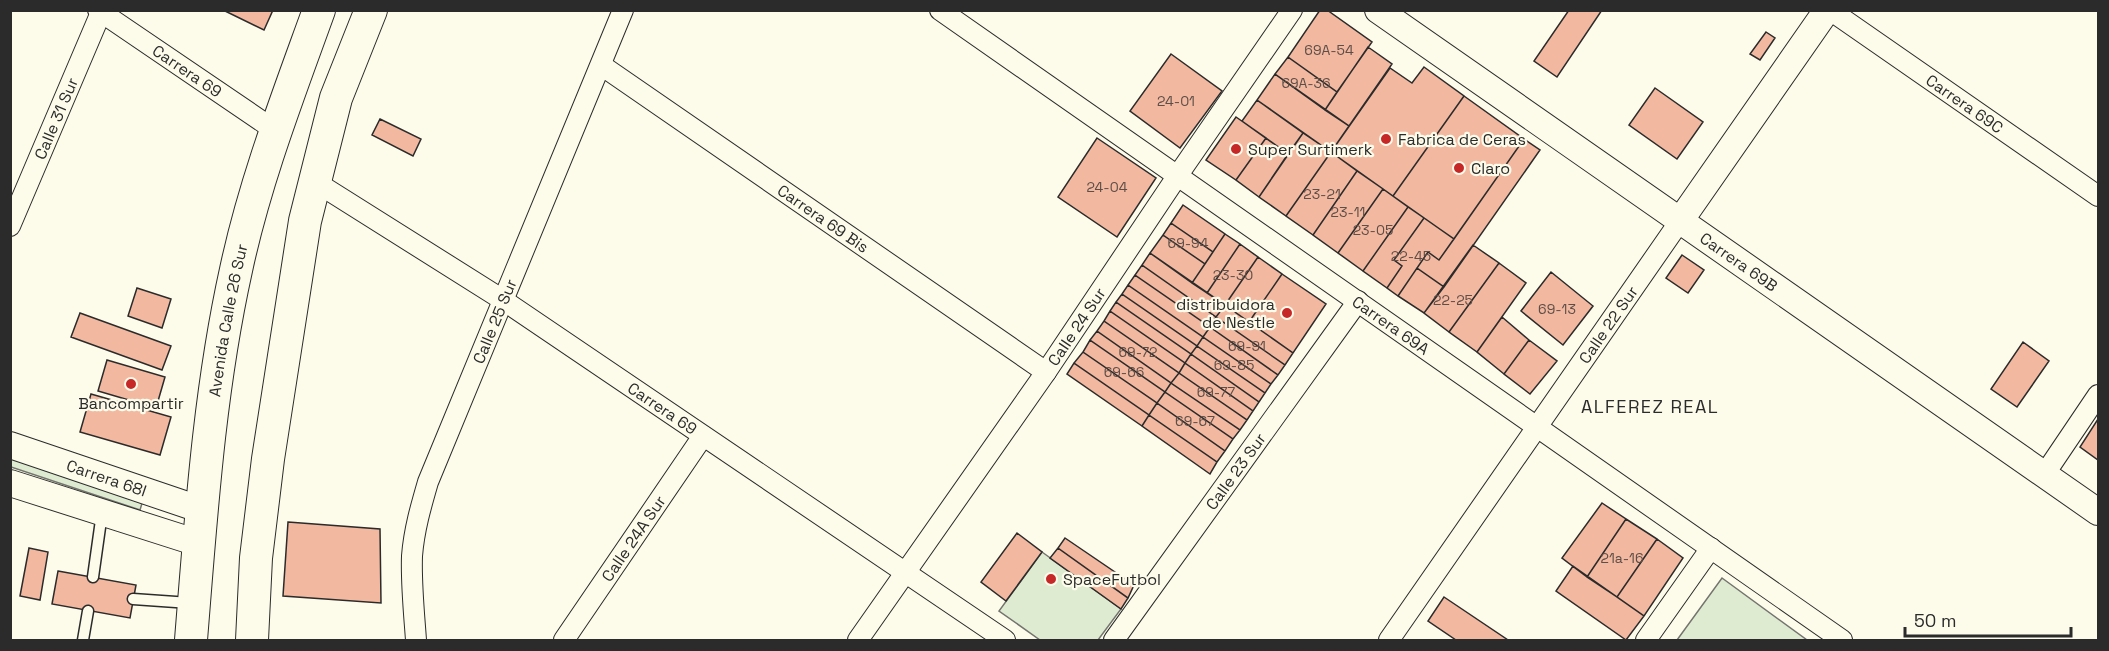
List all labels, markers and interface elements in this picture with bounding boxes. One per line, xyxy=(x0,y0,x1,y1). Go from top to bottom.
street label: Carrera 69 xyxy=(148,40,226,102)
house number: 69A-54 xyxy=(1304,41,1354,59)
street label: Carrera 69C xyxy=(1922,70,2007,138)
street label: Calle 31 Sur xyxy=(30,74,83,163)
house number: 69A-36 xyxy=(1281,74,1331,92)
house number: 24-01 xyxy=(1157,92,1195,110)
place label: Fabrica de Ceras xyxy=(1398,129,1526,150)
marker: Fabrica de Ceras xyxy=(1379,132,1393,146)
place label: Super Surtimerk xyxy=(1248,139,1373,160)
marker: Super Surtimerk xyxy=(1229,142,1243,156)
place label: Claro xyxy=(1471,158,1510,179)
marker: Claro xyxy=(1452,161,1466,175)
house number: 24-04 xyxy=(1087,178,1128,196)
street label: Carrera 69 Bis xyxy=(773,180,873,258)
house number: 23-21 xyxy=(1303,185,1341,203)
house number: 23-11 xyxy=(1331,203,1365,221)
house number: 23-05 xyxy=(1353,221,1393,239)
street label: Carrera 69B xyxy=(1696,228,1782,296)
house number: 69-94 xyxy=(1168,234,1209,252)
street label: Avenida Calle 26 Sur xyxy=(204,242,253,398)
house number: 22-45 xyxy=(1391,247,1431,265)
house number: 23-30 xyxy=(1213,266,1253,284)
street label: Calle 25 Sur xyxy=(468,276,522,367)
street label: Calle 22 Sur xyxy=(1574,282,1643,368)
street label: Calle 24 Sur xyxy=(1043,284,1111,370)
street label: Carrera 69A xyxy=(1348,291,1433,360)
house number: 22-25 xyxy=(1433,291,1473,309)
place label: distribuidora de Nestle xyxy=(1176,294,1275,333)
house number: 69-13 xyxy=(1538,300,1576,318)
marker: distribuidora de Nestle xyxy=(1280,306,1294,320)
house number: 69-91 xyxy=(1228,337,1266,355)
house number: 69-72 xyxy=(1119,343,1157,361)
house number: 69-85 xyxy=(1214,356,1254,374)
house number: 69-66 xyxy=(1104,363,1144,381)
marker: Bancompartir xyxy=(124,377,138,391)
street label: Carrera 69 xyxy=(623,377,701,439)
house number: 69-77 xyxy=(1197,383,1235,401)
place label: Bancompartir xyxy=(78,393,184,414)
district label: ALFEREZ REAL xyxy=(1581,395,1719,418)
house number: 69-67 xyxy=(1175,412,1215,430)
street label: Calle 23 Sur xyxy=(1201,429,1271,514)
street label: Carrera 68I xyxy=(64,455,149,502)
street label: Calle 24A Sur xyxy=(597,491,670,586)
house number: 21a-16 xyxy=(1600,549,1644,567)
place label: SpaceFutbol xyxy=(1063,569,1161,590)
marker: SpaceFutbol xyxy=(1044,572,1058,586)
scale bar xyxy=(1905,600,2072,638)
text: 50 m xyxy=(1914,609,1956,632)

